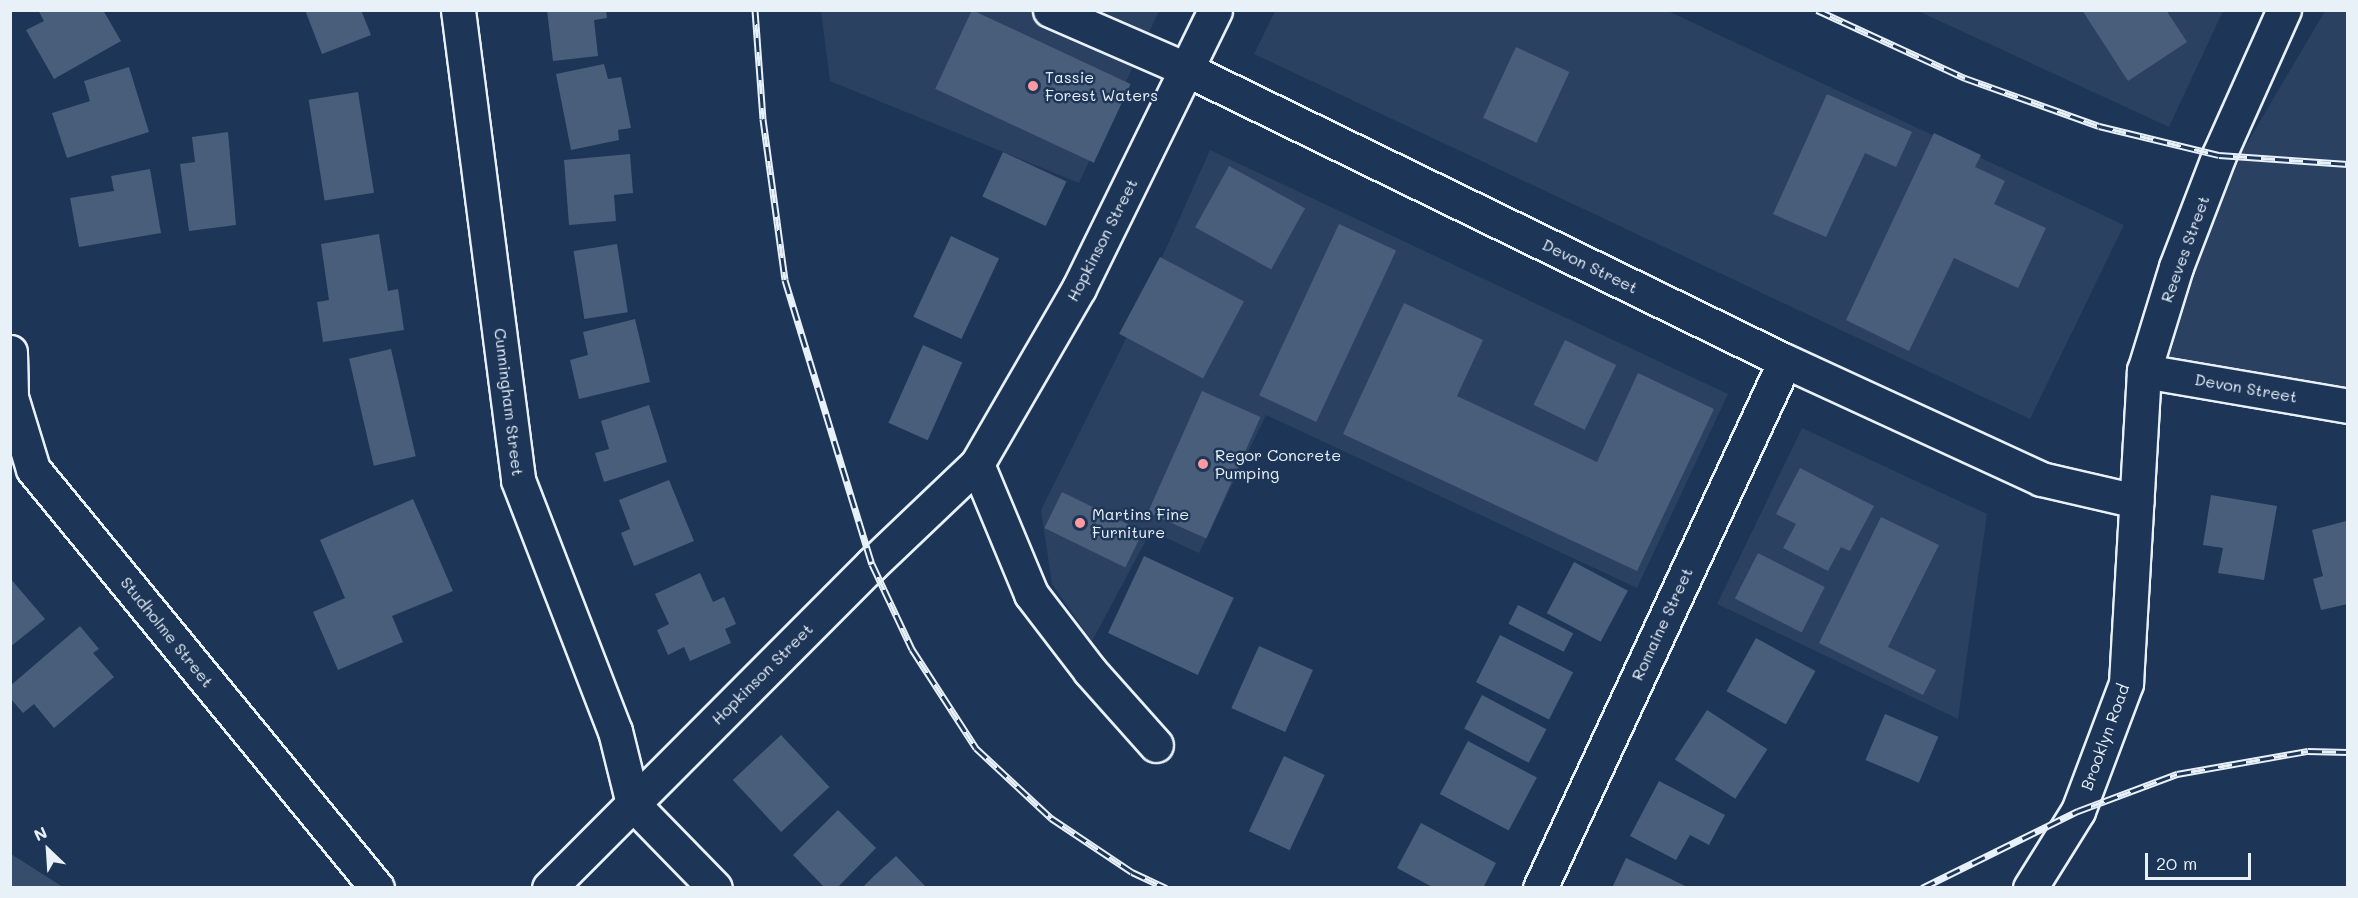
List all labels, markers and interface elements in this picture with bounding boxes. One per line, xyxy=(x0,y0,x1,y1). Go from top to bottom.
place label: Tassie Forest Waters xyxy=(1045,67,1158,105)
marker: Tassie Forest Waters xyxy=(1026,79,1040,93)
street label: Hopkinson Street xyxy=(1063,175,1141,305)
street label: Reeves Street xyxy=(2157,193,2213,305)
street label: Devon Street xyxy=(1539,235,1641,297)
street label: Cunningham Street xyxy=(490,327,528,477)
street label: Devon Street xyxy=(2193,370,2299,406)
place label: Regor Concrete Pumping xyxy=(1215,445,1341,483)
marker: Regor Concrete Pumping xyxy=(1196,457,1210,471)
place label: Martins Fine Furniture xyxy=(1092,504,1189,542)
marker: Martins Fine Furniture xyxy=(1073,516,1087,530)
street label: Romaine Street xyxy=(1627,565,1697,683)
street label: Studholme Street xyxy=(117,573,217,691)
street label: Hopkinson Street xyxy=(707,619,817,729)
street label: Brooklyn Road xyxy=(2077,681,2133,793)
north arrow xyxy=(18,820,78,880)
text: N xyxy=(30,821,50,845)
scale bar xyxy=(2148,841,2254,879)
text: 20 m xyxy=(2156,851,2197,875)

